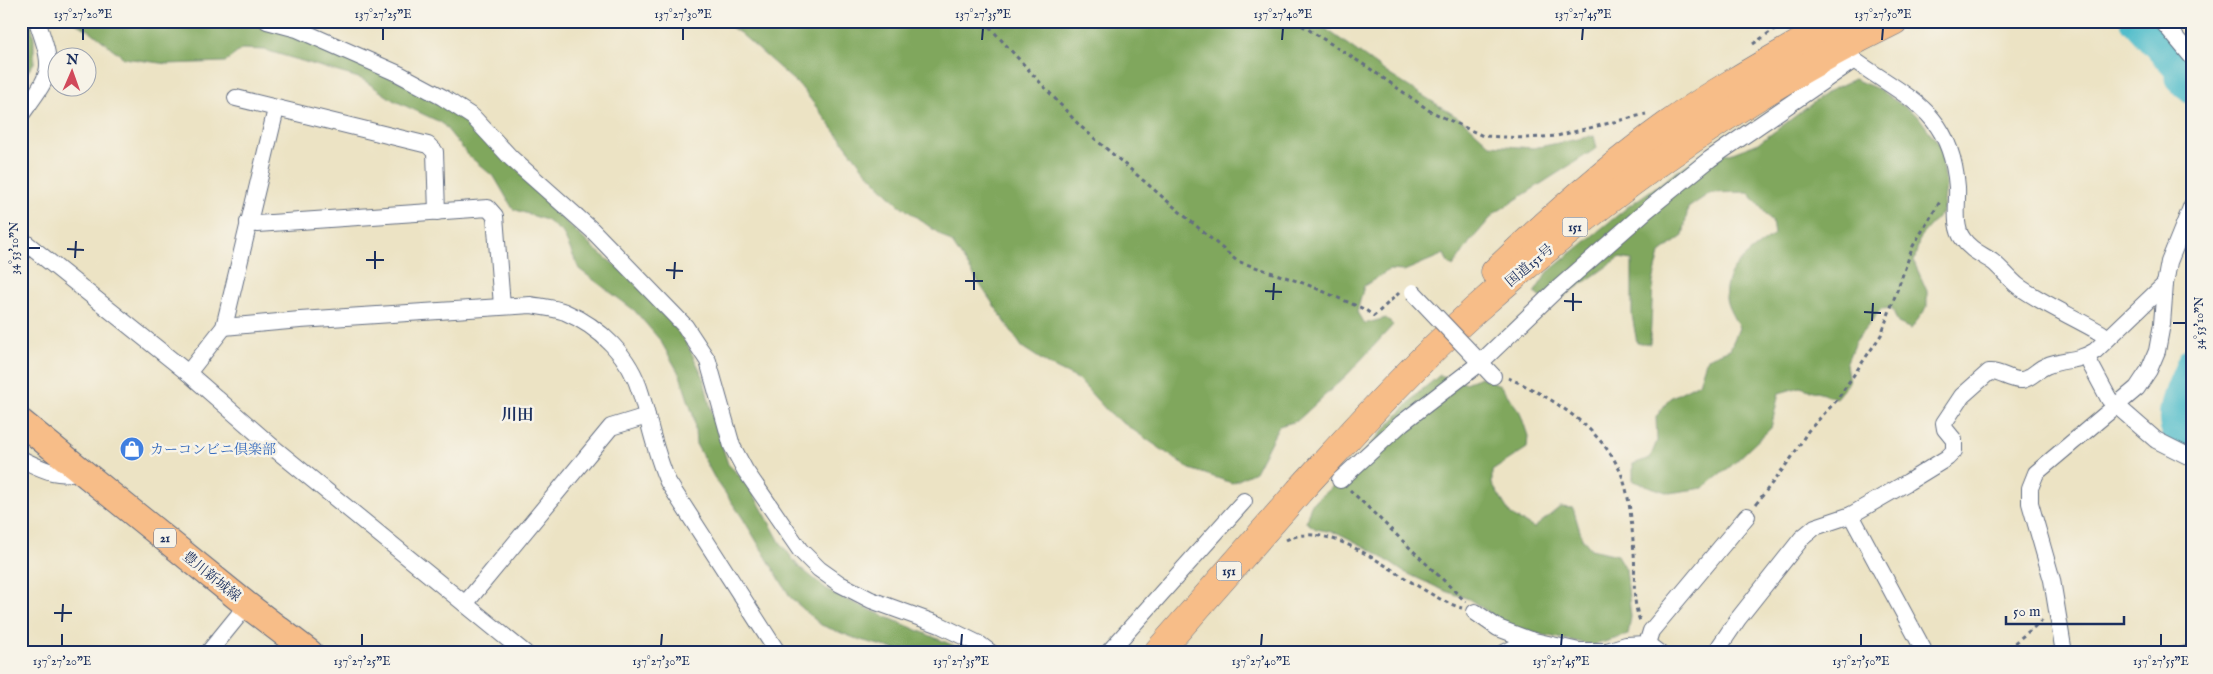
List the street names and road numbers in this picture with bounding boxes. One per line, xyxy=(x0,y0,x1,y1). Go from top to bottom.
road number: 151 xyxy=(1562,218,1588,236)
street label: 国道151号 xyxy=(1502,240,1557,291)
road number: 21 xyxy=(154,528,176,548)
street label: 豊川新城線 xyxy=(179,548,244,606)
road number: 151 xyxy=(1216,562,1242,580)

